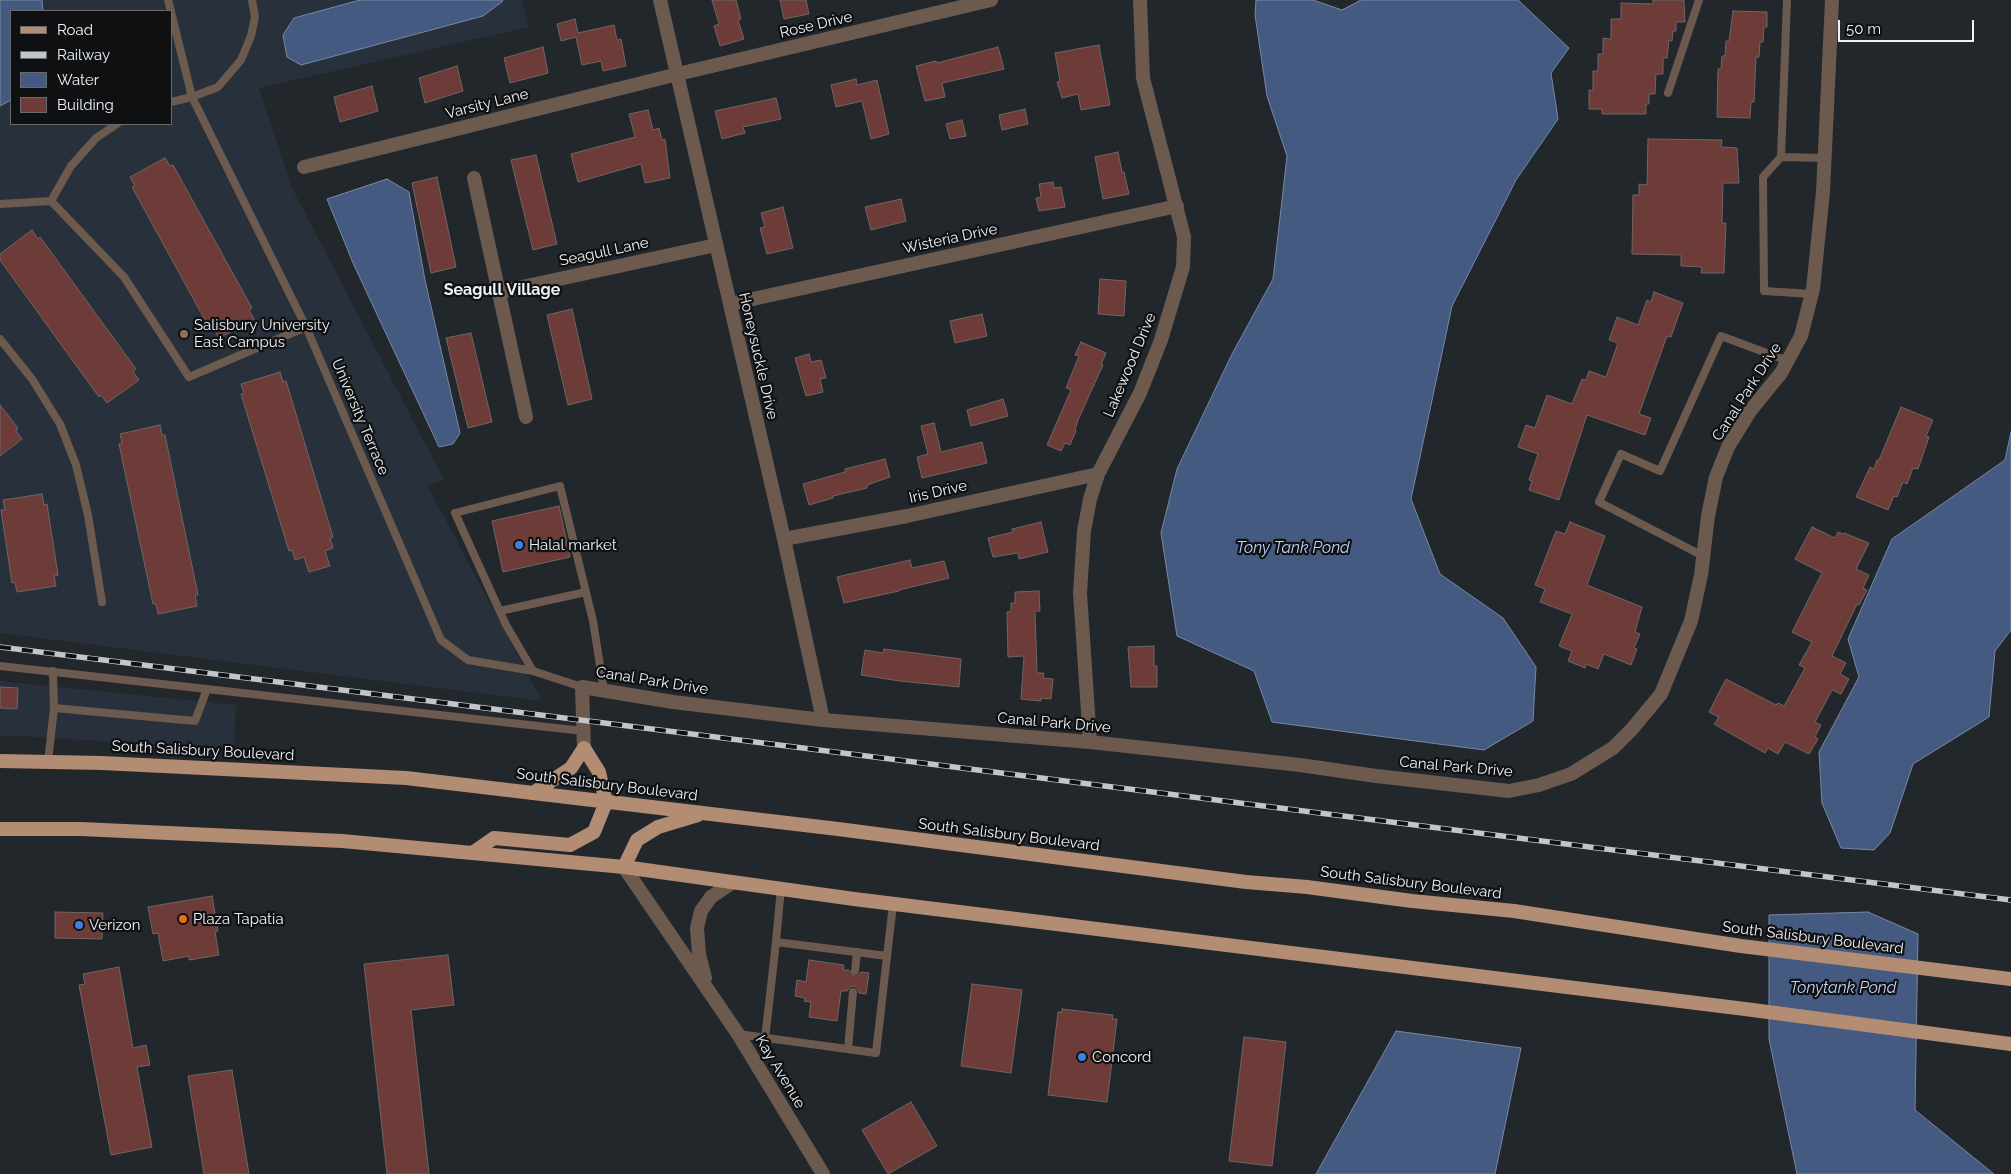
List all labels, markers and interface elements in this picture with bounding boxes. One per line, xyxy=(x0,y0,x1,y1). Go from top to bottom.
street label: Rose Drive xyxy=(778,8,854,42)
legend xyxy=(10,10,172,125)
scale bar xyxy=(1841,10,1977,42)
text: 50 m xyxy=(1846,20,1881,38)
text: Road xyxy=(57,21,93,39)
text: Railway xyxy=(57,46,110,64)
text: Water xyxy=(57,71,99,89)
street label: Varsity Lane xyxy=(444,85,530,123)
text: Building xyxy=(57,96,114,114)
street label: Wisteria Drive xyxy=(901,220,999,258)
street label: Seagull Lane xyxy=(558,234,650,270)
district label: Seagull Village xyxy=(444,280,560,300)
street label: Honeysuckle Drive xyxy=(735,291,781,421)
street label: Lakewood Drive xyxy=(1100,310,1160,420)
place label: Salisbury University East Campus xyxy=(194,316,330,351)
marker: Salisbury University East Campus xyxy=(178,328,190,340)
street label: Canal Park Drive xyxy=(1709,339,1785,445)
street label: University Terrace xyxy=(327,356,393,478)
street label: Iris Drive xyxy=(907,477,969,507)
place label: Halal market xyxy=(529,536,617,554)
water label: Tony Tank Pond xyxy=(1236,538,1350,558)
marker: Halal market xyxy=(513,539,525,551)
street label: Canal Park Drive xyxy=(595,663,709,699)
street label: Canal Park Drive xyxy=(997,709,1111,737)
street label: South Salisbury Boulevard xyxy=(111,737,295,765)
street label: Canal Park Drive xyxy=(1399,753,1513,781)
street label: South Salisbury Boulevard xyxy=(515,765,699,805)
street label: South Salisbury Boulevard xyxy=(917,815,1101,855)
street label: South Salisbury Boulevard xyxy=(1319,863,1503,903)
place label: Plaza Tapatia xyxy=(193,910,284,928)
marker: Plaza Tapatia xyxy=(177,913,189,925)
place label: Verizon xyxy=(89,916,140,934)
street label: South Salisbury Boulevard xyxy=(1721,918,1905,958)
marker: Verizon xyxy=(73,919,85,931)
water label: Tonytank Pond xyxy=(1790,978,1896,998)
street label: Kay Avenue xyxy=(751,1032,809,1112)
place label: Concord xyxy=(1092,1048,1151,1066)
marker: Concord xyxy=(1076,1051,1088,1063)

